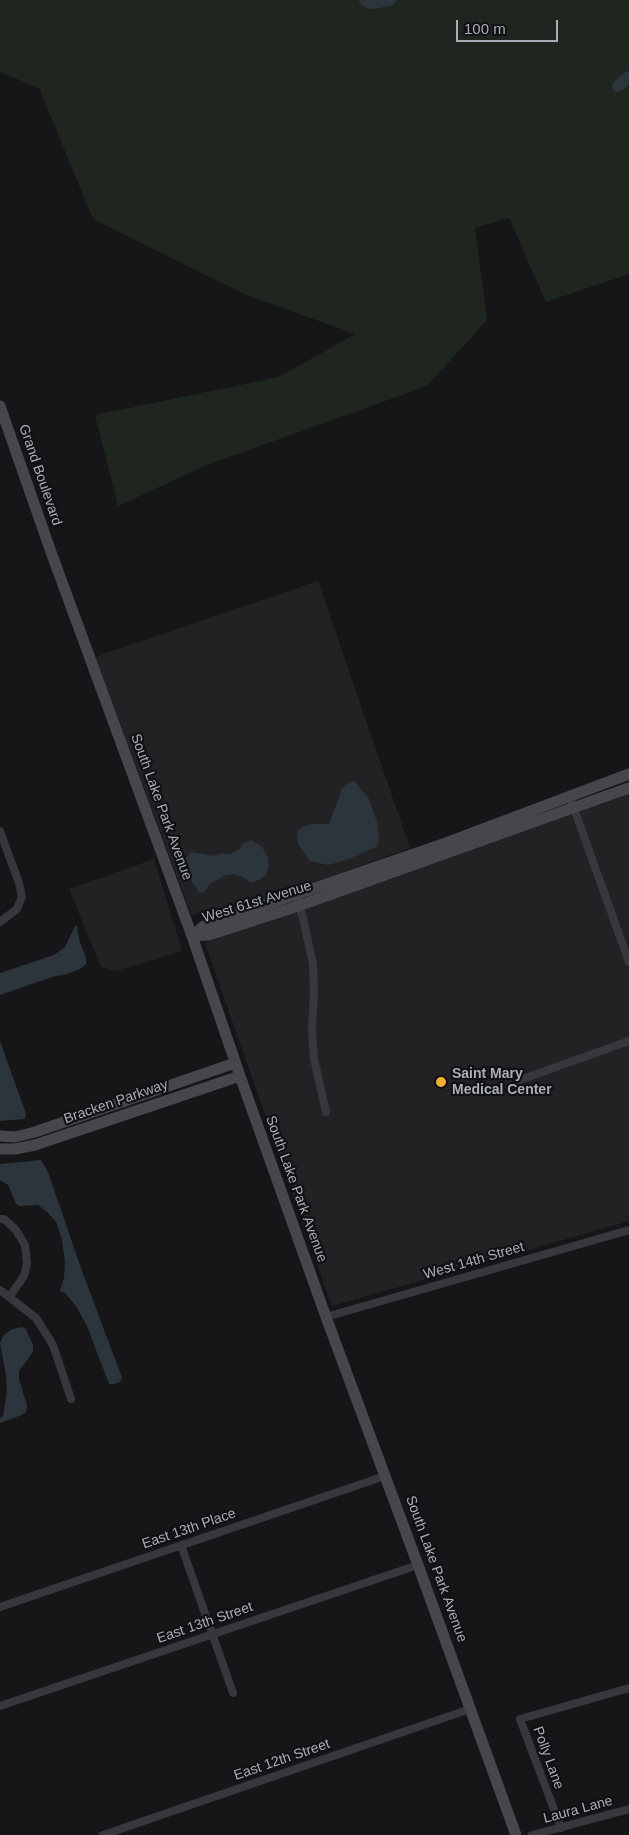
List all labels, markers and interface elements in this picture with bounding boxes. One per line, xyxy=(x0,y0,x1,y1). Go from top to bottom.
scale bar xyxy=(459,10,562,42)
text: 100 m xyxy=(464,20,506,37)
street label: Grand Boulevard xyxy=(15,422,65,528)
street label: South Lake Park Avenue xyxy=(127,731,195,883)
street label: West 61st Avenue xyxy=(200,877,314,927)
place label: Saint Mary Medical Center xyxy=(452,1066,552,1098)
marker: Saint Mary Medical Center xyxy=(434,1075,448,1089)
street label: Bracken Parkway xyxy=(62,1076,170,1128)
street label: South Lake Park Avenue xyxy=(262,1113,330,1265)
street label: West 14th Street xyxy=(422,1239,526,1283)
street label: South Lake Park Avenue xyxy=(402,1493,470,1645)
street label: East 13th Place xyxy=(140,1505,238,1553)
street label: East 13th Street xyxy=(155,1599,255,1647)
street label: Polly Lane xyxy=(529,1724,567,1792)
street label: East 12th Street xyxy=(232,1736,332,1784)
street label: Laura Lane xyxy=(542,1793,614,1827)

